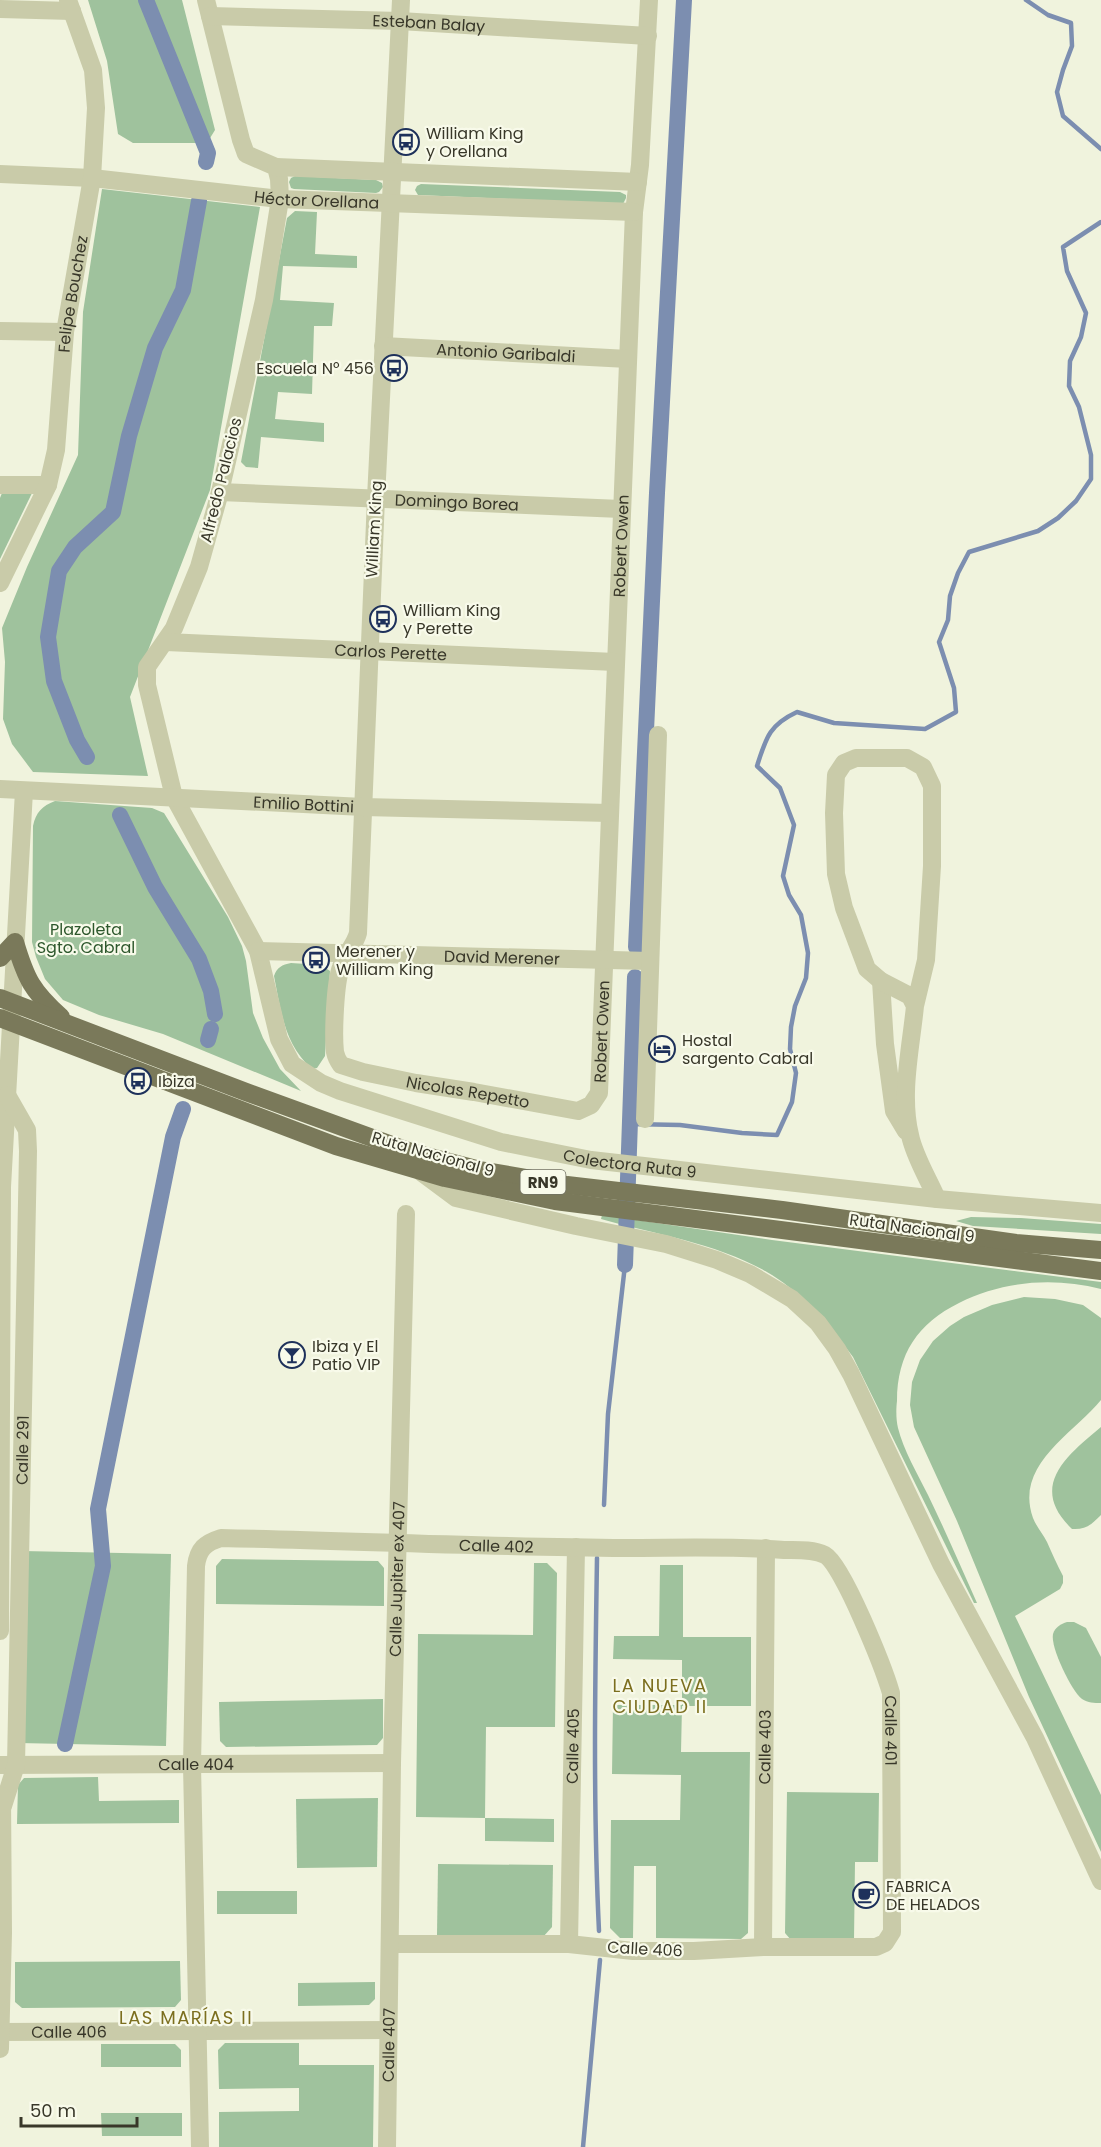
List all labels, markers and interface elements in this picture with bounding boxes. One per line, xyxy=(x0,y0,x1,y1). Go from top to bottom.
street label: Esteban Balay xyxy=(372,9,486,38)
place label: William King y Orellana xyxy=(426,122,524,163)
bus stop icon: William King y Orellana xyxy=(391,127,421,157)
street label: Héctor Orellana xyxy=(253,185,380,214)
street label: Felipe Bouchez xyxy=(52,234,93,353)
street label: Antonio Garibaldi xyxy=(436,337,576,368)
bus stop icon: Escuela N° 456 xyxy=(379,353,409,383)
place label: Escuela N° 456 xyxy=(256,357,374,380)
street label: Alfredo Palacios xyxy=(194,415,248,545)
street label: William King xyxy=(360,480,388,578)
street label: Domingo Borea xyxy=(394,488,519,516)
street label: Robert Owen xyxy=(607,494,634,598)
place label: William King y Perette xyxy=(403,599,501,640)
bus stop icon: William King y Perette xyxy=(368,604,398,634)
street label: Carlos Perette xyxy=(334,638,448,666)
street label: Emilio Bottini xyxy=(253,790,355,818)
park label: Plazoleta Sgto. Cabral xyxy=(37,918,135,959)
place label: Merener y William King xyxy=(336,940,434,981)
street label: David Merener xyxy=(444,944,560,970)
bus stop icon: Merener y William King xyxy=(301,945,331,975)
street label: Robert Owen xyxy=(588,980,615,1083)
place label: Hostal sargento Cabral xyxy=(682,1029,813,1070)
hotel icon: Hostal sargento Cabral xyxy=(647,1034,677,1064)
bus stop icon: Ibiza xyxy=(123,1066,153,1096)
place label: Ibiza xyxy=(158,1070,195,1093)
street label: Nicolas Repetto xyxy=(404,1070,532,1113)
street label: Ruta Nacional 9 xyxy=(369,1126,497,1182)
street label: Colectora Ruta 9 xyxy=(561,1143,698,1183)
road number: RN9 xyxy=(520,1170,566,1194)
street label: Ruta Nacional 9 xyxy=(848,1208,976,1248)
place label: Ibiza y El Patio VIP xyxy=(312,1335,380,1376)
bar icon: Ibiza y El Patio VIP xyxy=(277,1340,307,1370)
street label: Calle 291 xyxy=(10,1415,34,1485)
street label: Calle Jupiter ex 407 xyxy=(383,1501,410,1657)
street label: Calle 402 xyxy=(459,1533,534,1558)
district label: LA NUEVA CIUDAD II xyxy=(612,1673,708,1719)
street label: Calle 401 xyxy=(880,1695,903,1766)
street label: Calle 405 xyxy=(560,1708,585,1784)
street label: Calle 403 xyxy=(753,1709,776,1785)
street label: Calle 404 xyxy=(158,1752,234,1776)
place label: FABRICA DE HELADOS xyxy=(886,1875,980,1916)
cafe icon: FABRICA DE HELADOS xyxy=(851,1880,881,1910)
street label: Calle 406 xyxy=(607,1936,683,1962)
district label: LAS MARÍAS II xyxy=(119,2005,253,2030)
street label: Calle 407 xyxy=(376,2008,400,2082)
street label: Calle 406 xyxy=(31,2020,107,2043)
scale bar xyxy=(21,2090,136,2128)
text: 50 m xyxy=(30,2098,76,2123)

